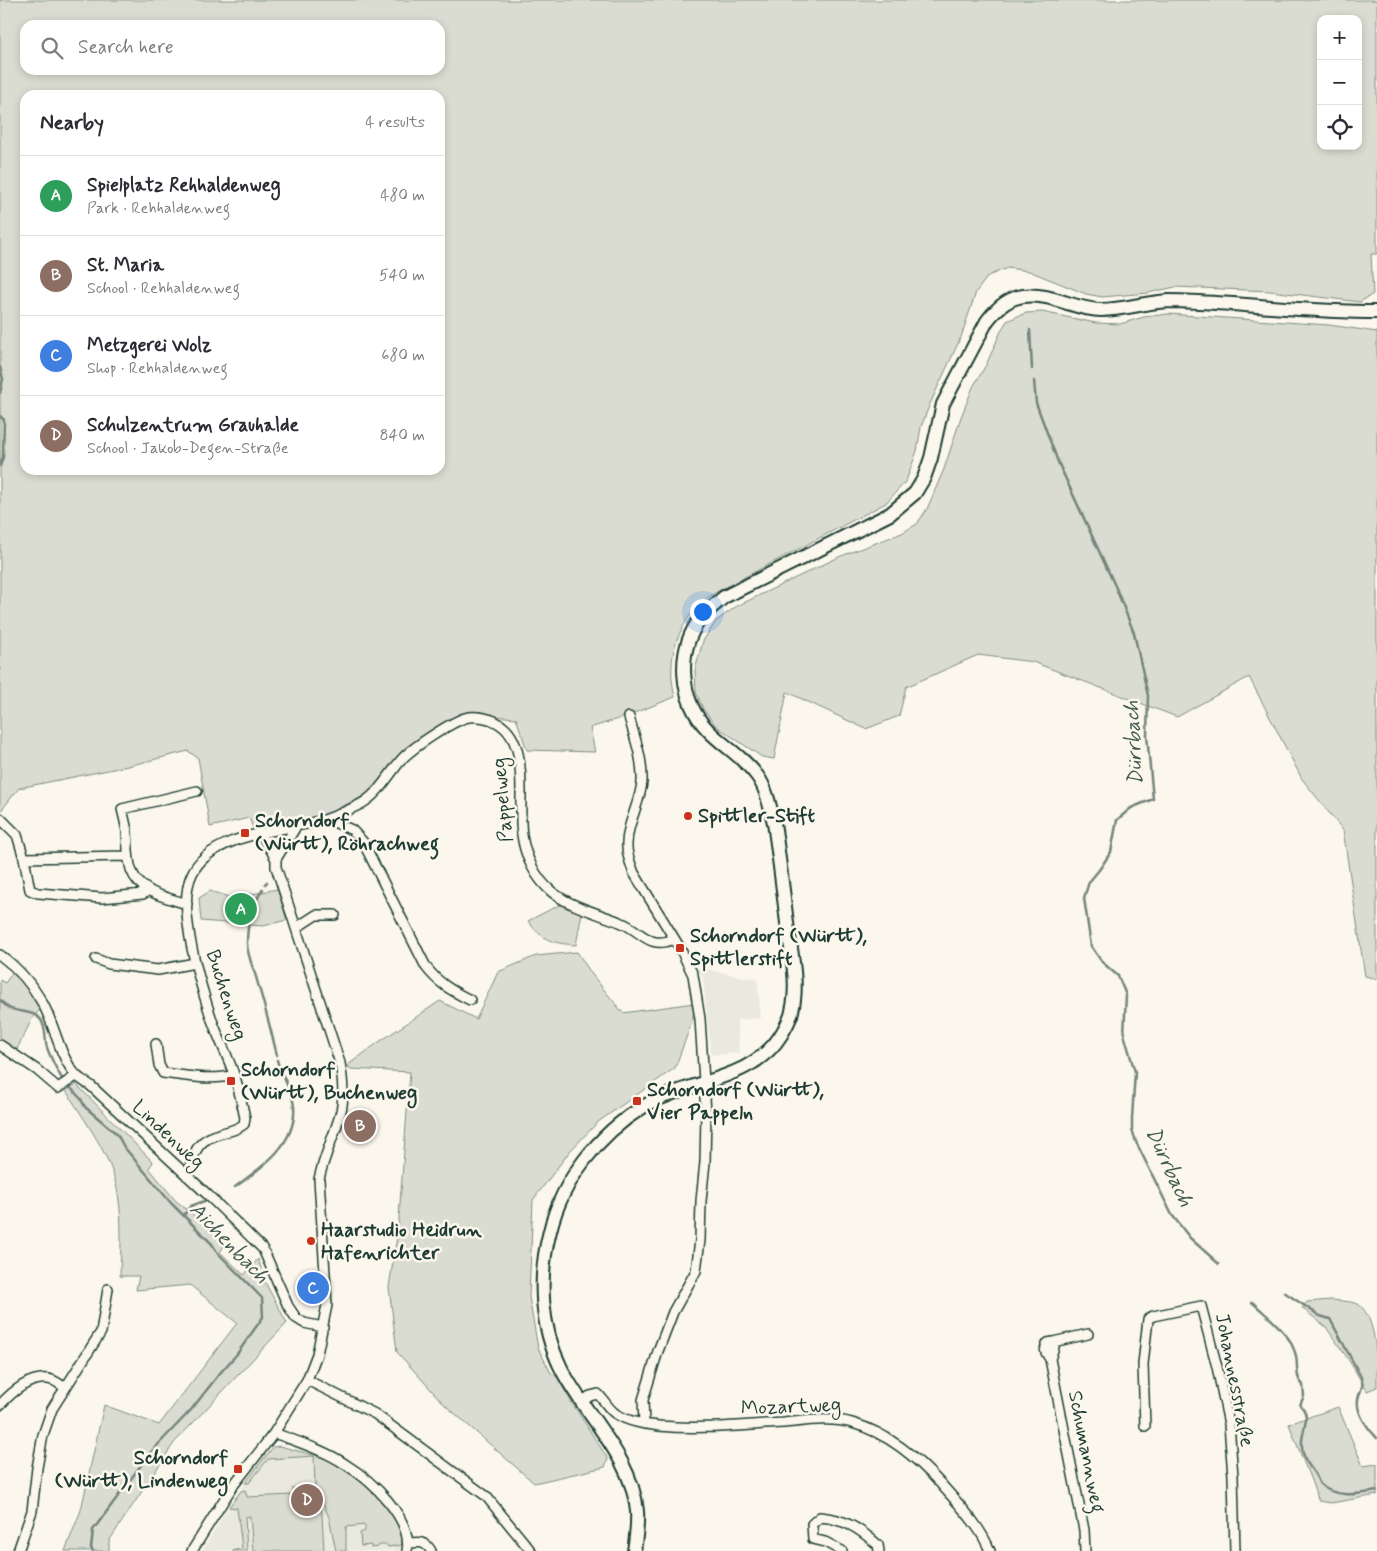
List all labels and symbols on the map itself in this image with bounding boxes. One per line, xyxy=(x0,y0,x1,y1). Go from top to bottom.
your location xyxy=(690,599,716,625)
water label: Dürrbach xyxy=(1118,700,1150,786)
street label: Pappelweg xyxy=(486,756,521,844)
place label: Spittler-Stift xyxy=(698,803,816,830)
place label: Schorndorf (Württ), Röhrachweg xyxy=(255,808,439,860)
marker: Spittler-Stift xyxy=(682,810,694,822)
marker: Schorndorf (Württ), Röhrachweg xyxy=(239,827,251,839)
pin: A xyxy=(225,890,257,928)
place label: Schorndorf (Württ), Spittlerstift xyxy=(690,923,868,973)
marker: Schorndorf (Württ), Spittlerstift xyxy=(674,942,686,954)
street label: Buchenweg xyxy=(198,946,253,1044)
place label: Schorndorf (Württ), Buchenweg xyxy=(241,1057,417,1109)
marker: Schorndorf (Württ), Buchenweg xyxy=(225,1075,237,1087)
place label: Schorndorf (Württ), Vier Pappeln xyxy=(647,1077,825,1127)
street label: Lindenweg xyxy=(125,1094,210,1176)
marker: Schorndorf (Württ), Vier Pappeln xyxy=(631,1095,643,1107)
pin: B xyxy=(344,1107,376,1145)
water label: Dürrbach xyxy=(1138,1123,1200,1212)
water label: Aichenbach xyxy=(183,1196,275,1290)
place label: Haarstudio Heidrun Hafenrichter xyxy=(321,1217,482,1267)
marker: Haarstudio Heidrun Hafenrichter xyxy=(305,1235,317,1247)
pin: C xyxy=(297,1269,329,1307)
street label: Johannesstraße xyxy=(1208,1311,1260,1449)
street label: Schumannweg xyxy=(1059,1388,1111,1516)
street label: Mozartweg xyxy=(740,1392,842,1423)
place label: Schorndorf (Württ), Lindenweg xyxy=(55,1445,228,1497)
marker: Schorndorf (Württ), Lindenweg xyxy=(232,1463,244,1475)
pin: D xyxy=(291,1481,323,1519)

